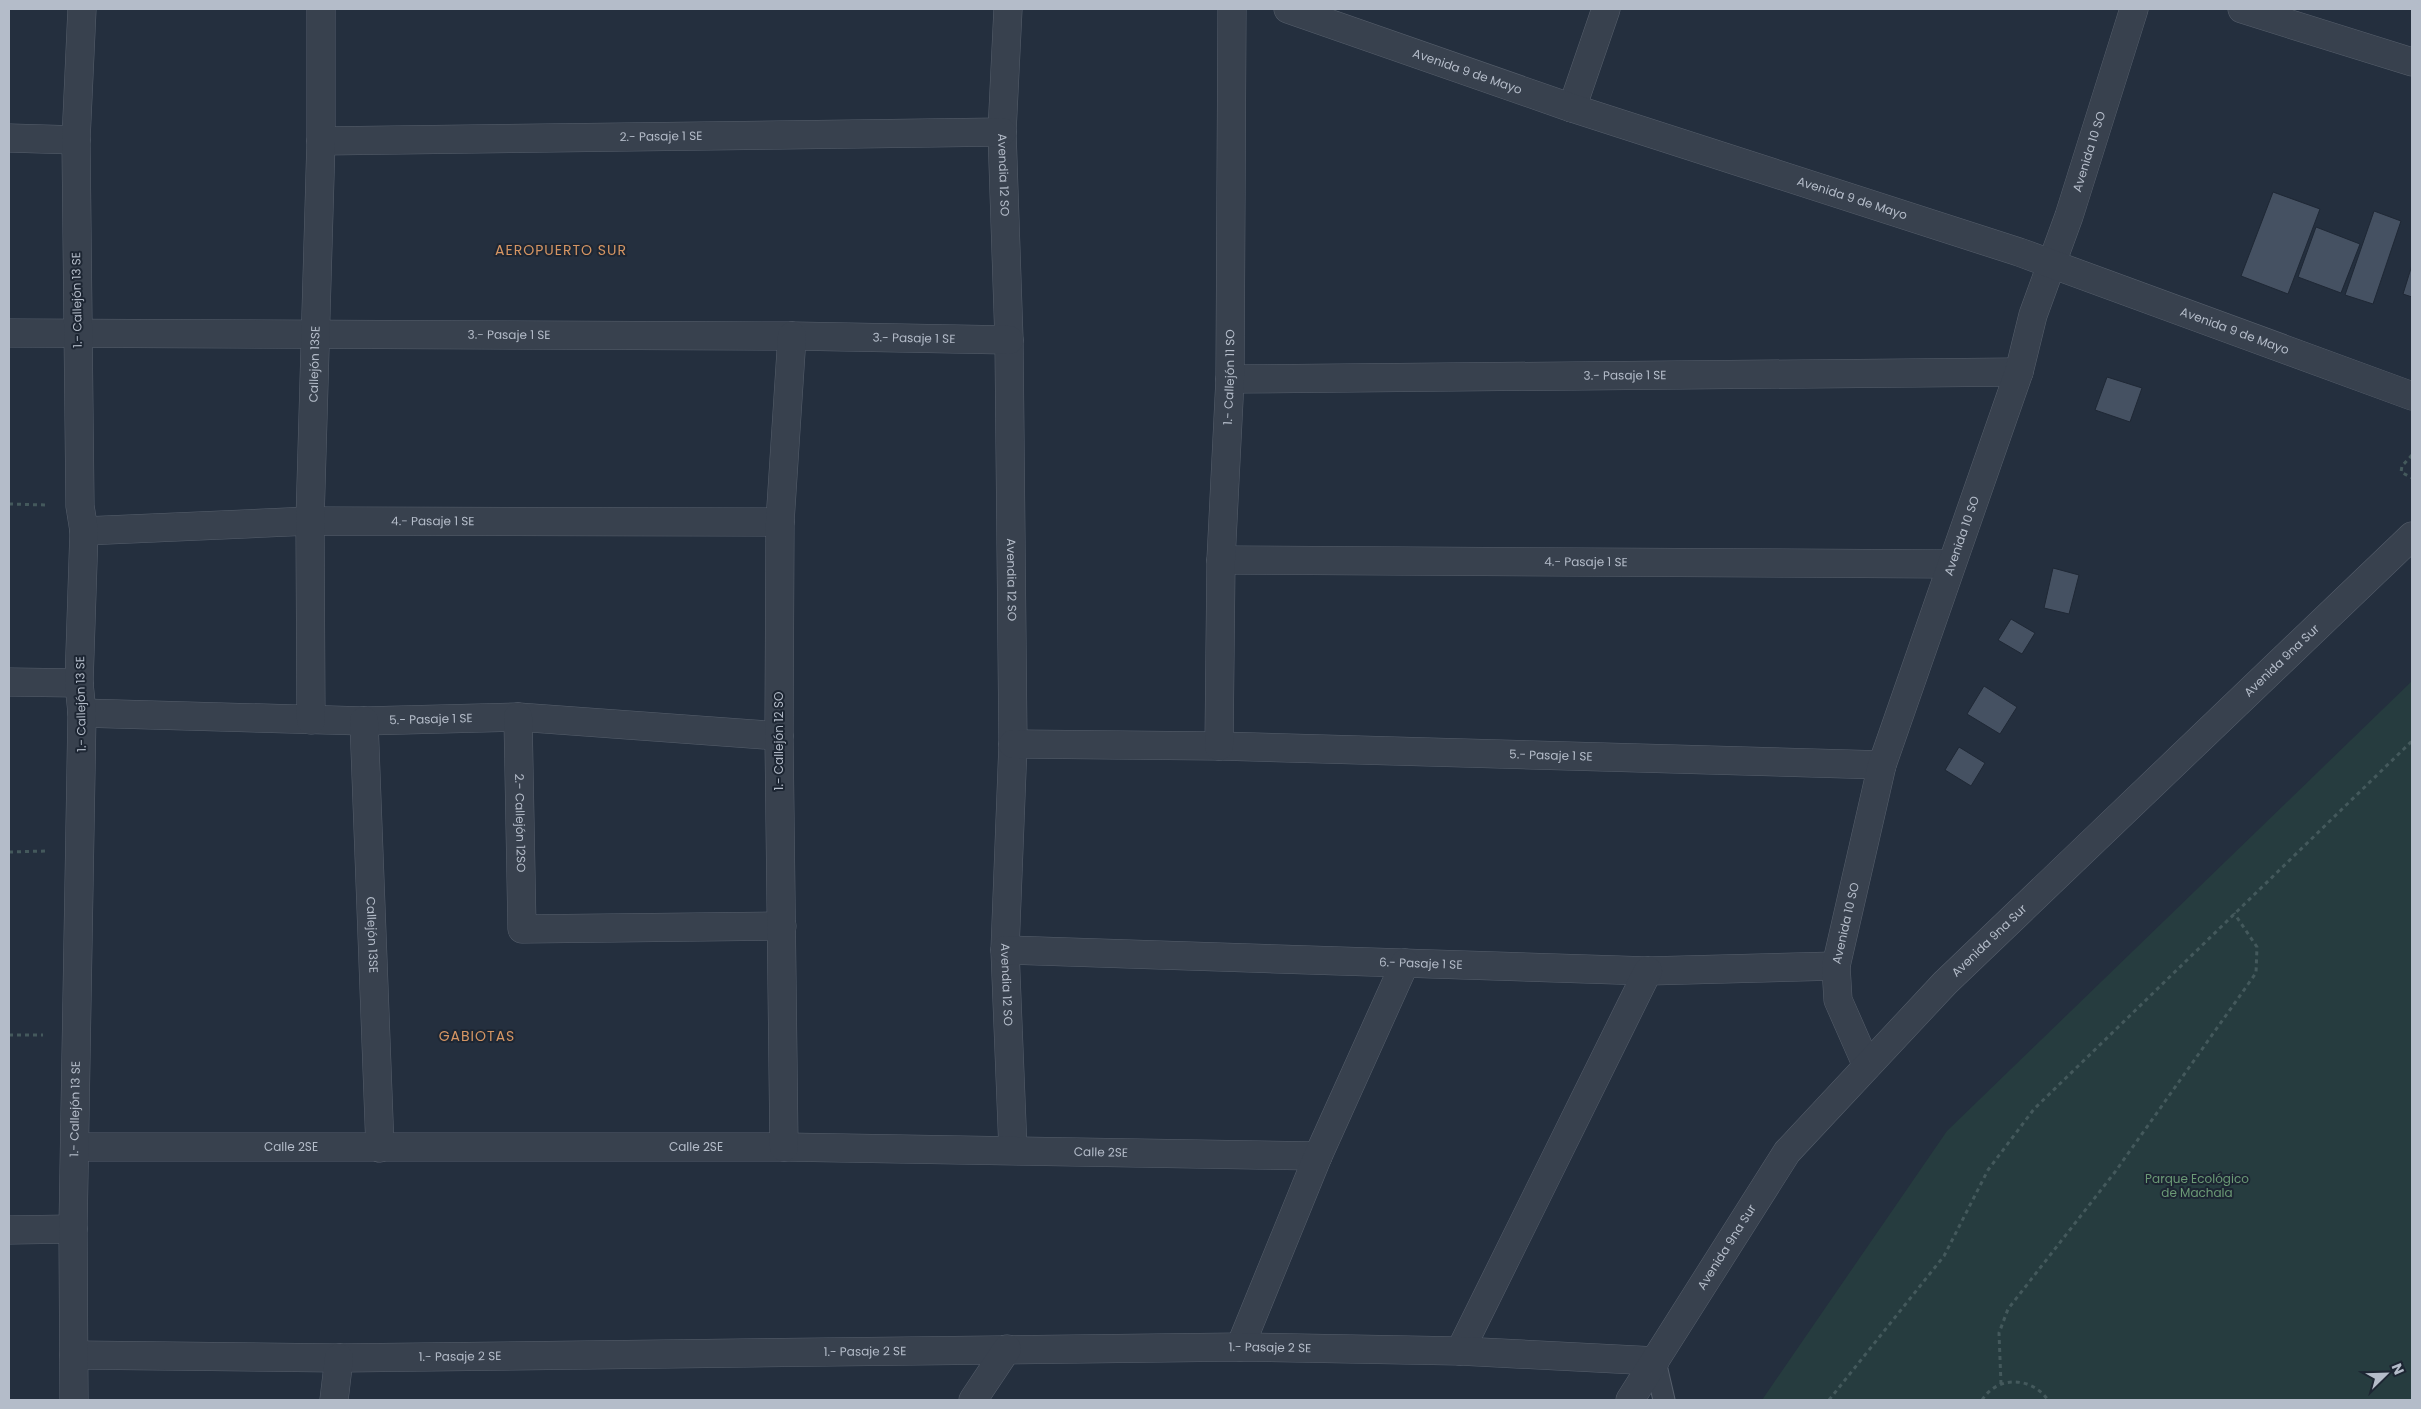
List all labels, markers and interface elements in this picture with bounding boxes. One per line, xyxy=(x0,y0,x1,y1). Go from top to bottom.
street label: Avenida 9 de Mayo xyxy=(1411,44,1525,98)
street label: Avenida 10 SO xyxy=(2068,109,2109,194)
street label: 2.- Pasaje 1 SE xyxy=(620,127,702,145)
street label: Avendia 12 SO xyxy=(994,133,1014,216)
street label: Avenida 9 de Mayo xyxy=(1795,172,1910,224)
district label: AEROPUERTO SUR xyxy=(495,240,627,260)
street label: 1.- Callejón 13 SE xyxy=(67,252,86,348)
street label: Avenida 9 de Mayo xyxy=(2178,303,2292,358)
street label: Callejón 13SE xyxy=(304,326,324,403)
street label: 3.- Pasaje 1 SE xyxy=(468,326,550,343)
street label: 3.- Pasaje 1 SE xyxy=(872,328,956,347)
street label: 1.- Callejón 11 SO xyxy=(1219,329,1238,426)
street label: 3.- Pasaje 1 SE xyxy=(1583,366,1666,384)
street label: Avenida 10 SO xyxy=(1940,493,1983,578)
street label: 4.- Pasaje 1 SE xyxy=(391,512,474,529)
street label: Avendia 12 SO xyxy=(1003,538,1021,621)
street label: 4.- Pasaje 1 SE xyxy=(1544,553,1628,570)
street label: Avenida 9na Sur xyxy=(2240,620,2323,700)
street label: 1.- Callejón 13 SE xyxy=(71,656,90,752)
street label: 1.- Callejón 12 SO xyxy=(770,692,787,790)
street label: 5.- Pasaje 1 SE xyxy=(389,709,473,728)
street label: 5.- Pasaje 1 SE xyxy=(1509,745,1593,765)
street label: 2.- Callejón 12SO xyxy=(511,773,530,873)
street label: Avenida 10 SO xyxy=(1828,881,1863,966)
street label: Callejón 13SE xyxy=(363,896,382,973)
street label: Avenida 9na Sur xyxy=(1947,900,2031,980)
street label: Avendia 12 SO xyxy=(997,943,1017,1026)
street label: 6.- Pasaje 1 SE xyxy=(1379,953,1463,973)
district label: GABIOTAS xyxy=(439,1026,515,1046)
street label: 1.- Callejón 13 SE xyxy=(65,1061,84,1157)
street label: Calle 2SE xyxy=(264,1138,318,1155)
street label: Calle 2SE xyxy=(669,1138,723,1155)
street label: Calle 2SE xyxy=(1074,1143,1128,1161)
park label: Parque Ecológico de Machala xyxy=(2145,1170,2249,1201)
street label: Avenida 9na Sur xyxy=(1693,1200,1760,1293)
street label: 1.- Pasaje 2 SE xyxy=(1228,1338,1311,1356)
street label: 1.- Pasaje 2 SE xyxy=(824,1342,906,1360)
street label: 1.- Pasaje 2 SE xyxy=(419,1347,501,1365)
north arrow xyxy=(2361,1349,2411,1399)
text: N xyxy=(2387,1360,2409,1378)

